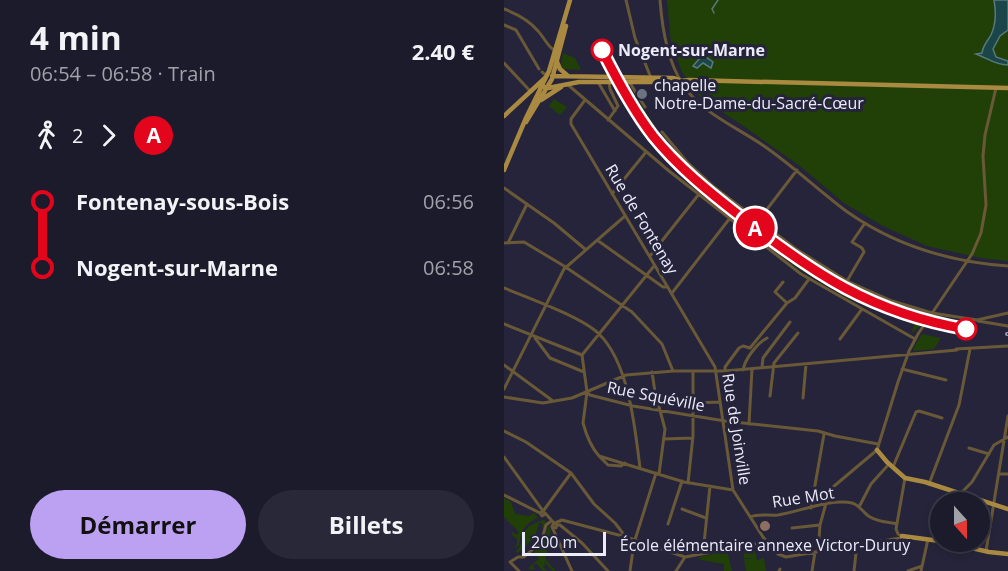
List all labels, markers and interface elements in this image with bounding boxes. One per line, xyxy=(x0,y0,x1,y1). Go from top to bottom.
text: 4 min xyxy=(30,15,122,60)
text: 2.40 € xyxy=(412,36,474,66)
marker: Nogent-sur-Marne xyxy=(591,39,613,61)
place label: Nogent-sur-Marne xyxy=(618,39,765,61)
text: 06:54 – 06:58 · Train xyxy=(30,60,216,87)
place label: chapelle Notre-Dame-du-Sacré-Cœur xyxy=(654,74,864,114)
marker: chapelle Notre-Dame-du-Sacré-Cœur xyxy=(635,87,649,101)
icon: walk xyxy=(30,119,63,152)
icon: forward xyxy=(92,119,125,152)
text: A xyxy=(146,121,161,149)
text: 2 xyxy=(72,122,83,149)
street label: Rue de Fontenay xyxy=(600,160,684,279)
text: Fontenay-sous-Bois xyxy=(76,186,289,216)
text: 06:56 xyxy=(423,188,474,215)
line badge: A xyxy=(736,208,774,248)
text: A xyxy=(748,214,762,242)
text: Nogent-sur-Marne xyxy=(76,252,278,282)
text: 06:58 xyxy=(423,254,474,281)
unlabelled marker xyxy=(955,318,977,340)
street label: Rue de Joinville xyxy=(717,372,757,486)
street label: Rue Squéville xyxy=(605,376,707,416)
street label: Rue Mot xyxy=(770,481,836,513)
button: Démarrer xyxy=(30,490,246,559)
button: Billets xyxy=(258,490,474,559)
north arrow xyxy=(930,492,990,552)
map controls xyxy=(930,492,990,552)
marker: École élémentaire annexe Victor-Duruy xyxy=(758,519,772,533)
scale bar xyxy=(522,529,606,556)
text: 200 m xyxy=(531,531,577,553)
place label: École élémentaire annexe Victor-Duruy xyxy=(620,534,911,556)

